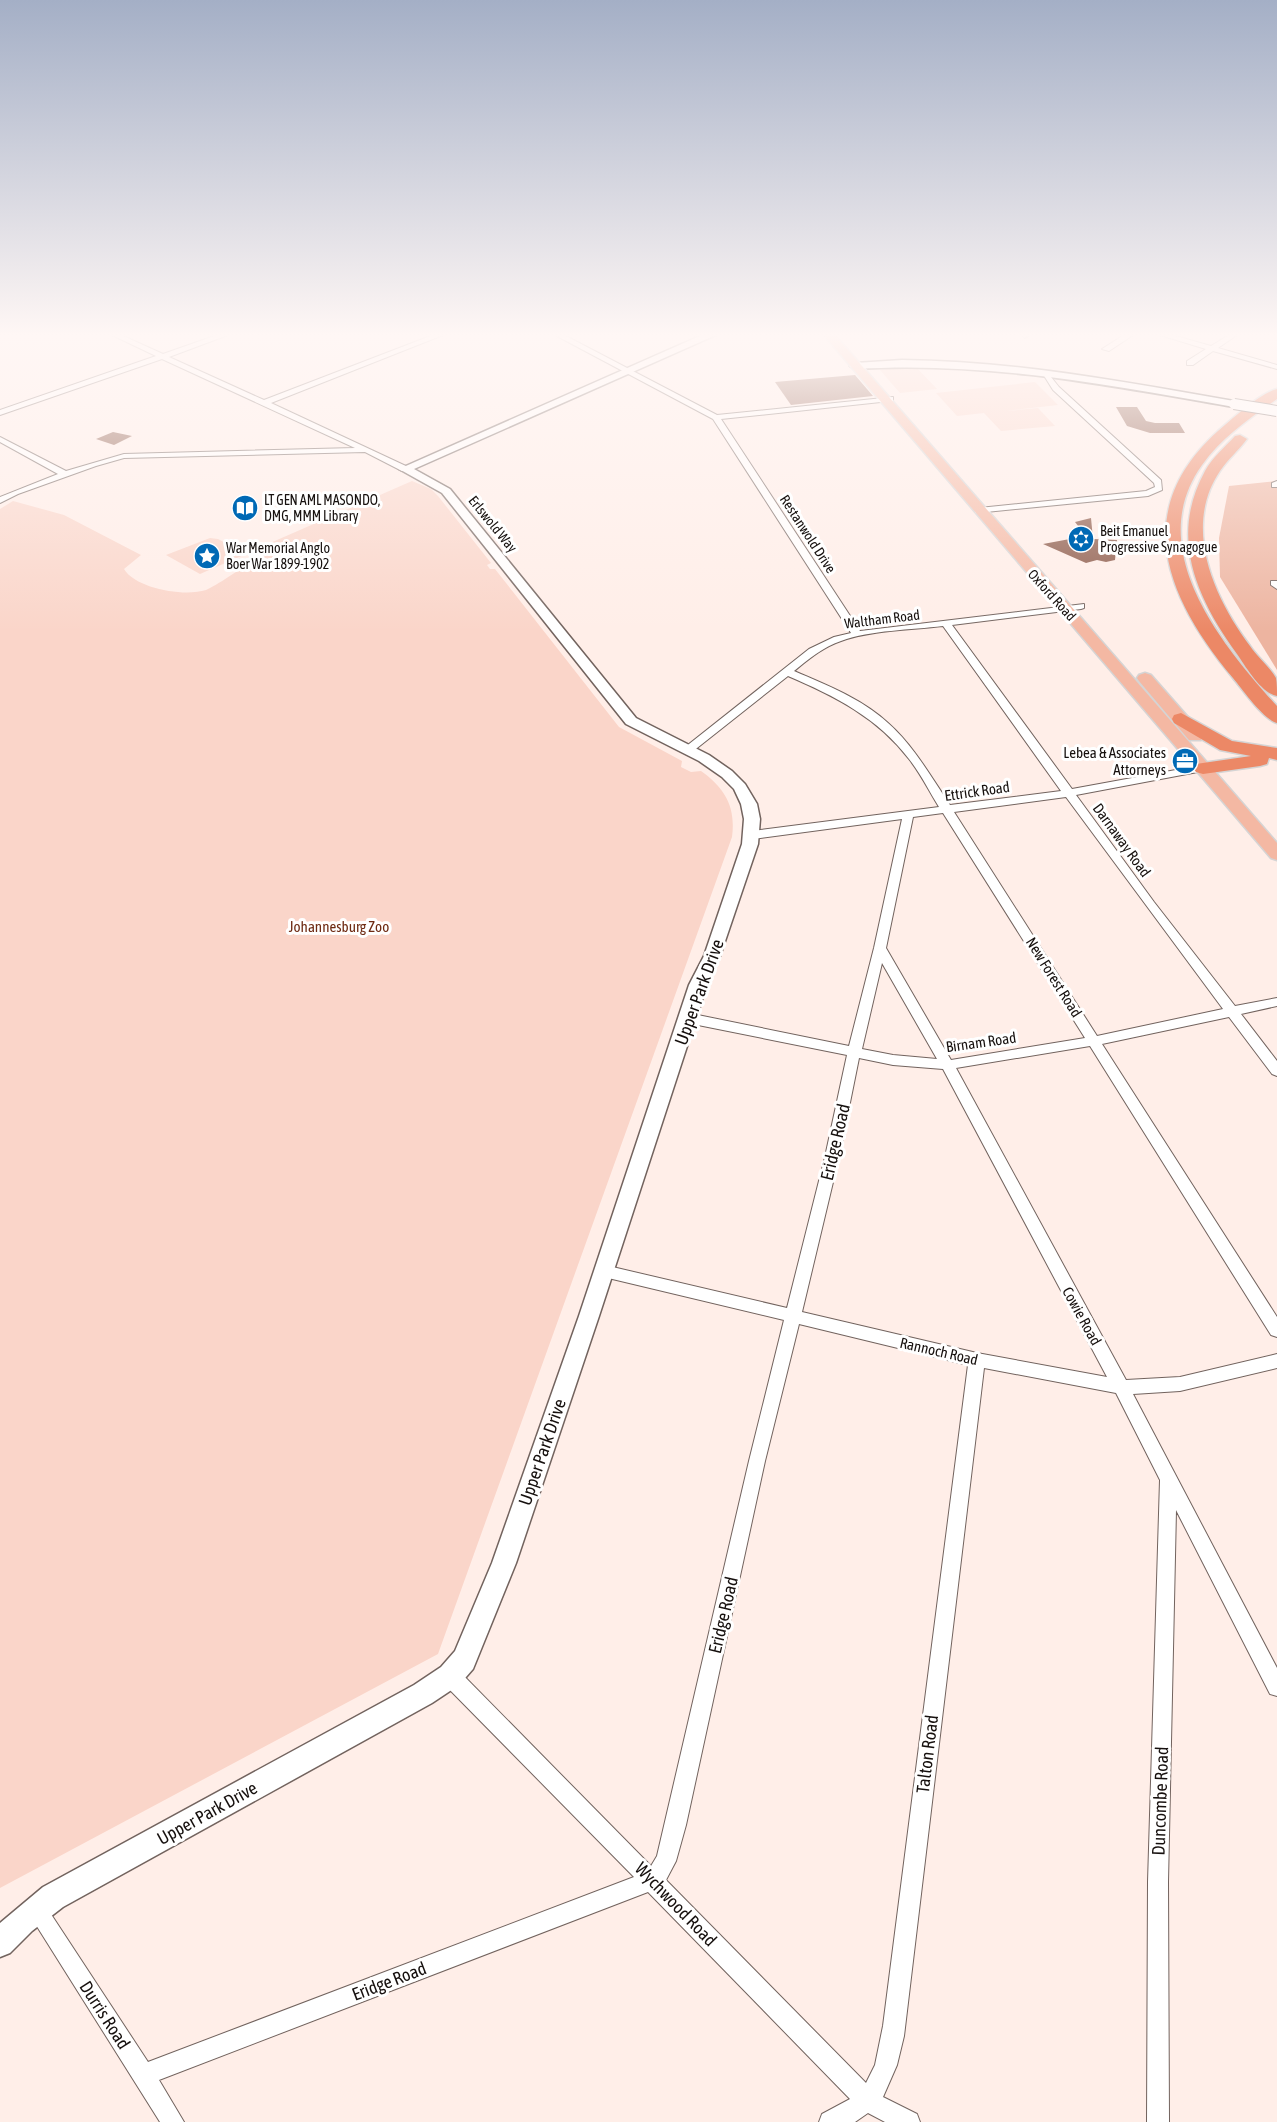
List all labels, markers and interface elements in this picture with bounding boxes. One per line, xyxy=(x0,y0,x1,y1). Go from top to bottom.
place label: LT GEN AML MASONDO, DMG, MMM Library xyxy=(264,492,380,524)
street label: Restanwold Drive xyxy=(777,492,839,576)
library icon: LT GEN AML MASONDO, DMG, MMM Library xyxy=(230,493,260,523)
street label: Erlswold Way xyxy=(465,493,521,556)
place label: Beit Emanuel Progressive Synagogue xyxy=(1100,523,1217,555)
synagogue icon: Beit Emanuel Progressive Synagogue xyxy=(1066,524,1096,554)
place label: War Memorial Anglo Boer War 1899-1902 xyxy=(226,540,330,572)
place icon: War Memorial Anglo Boer War 1899-1902 xyxy=(192,541,222,571)
street label: Oxford Road xyxy=(1025,566,1079,624)
street label: Waltham Road xyxy=(843,606,921,632)
place label: Lebea & Associates Attorneys xyxy=(1063,744,1166,778)
office icon: Lebea & Associates Attorneys xyxy=(1170,746,1200,776)
street label: Ettrick Road xyxy=(943,778,1011,804)
street label: Darnaway Road xyxy=(1090,800,1154,880)
park label: Johannesburg Zoo xyxy=(289,918,389,935)
street label: New Forest Road xyxy=(1023,934,1085,1020)
street label: Upper Park Drive xyxy=(670,936,728,1048)
street label: Birnam Road xyxy=(945,1029,1017,1055)
street label: Eridge Road xyxy=(816,1102,854,1182)
street label: Cowie Road xyxy=(1059,1284,1105,1348)
street label: Rannoch Road xyxy=(898,1334,980,1368)
street label: Upper Park Drive xyxy=(514,1396,570,1508)
street label: Eridge Road xyxy=(704,1575,742,1655)
street label: Talton Road xyxy=(912,1714,942,1794)
street label: Duncombe Road xyxy=(1148,1746,1172,1856)
street label: Upper Park Drive xyxy=(153,1777,261,1849)
street label: Wychwood Road xyxy=(631,1858,721,1950)
street label: Eridge Road xyxy=(349,1957,429,2005)
street label: Durris Road xyxy=(75,1977,135,2053)

